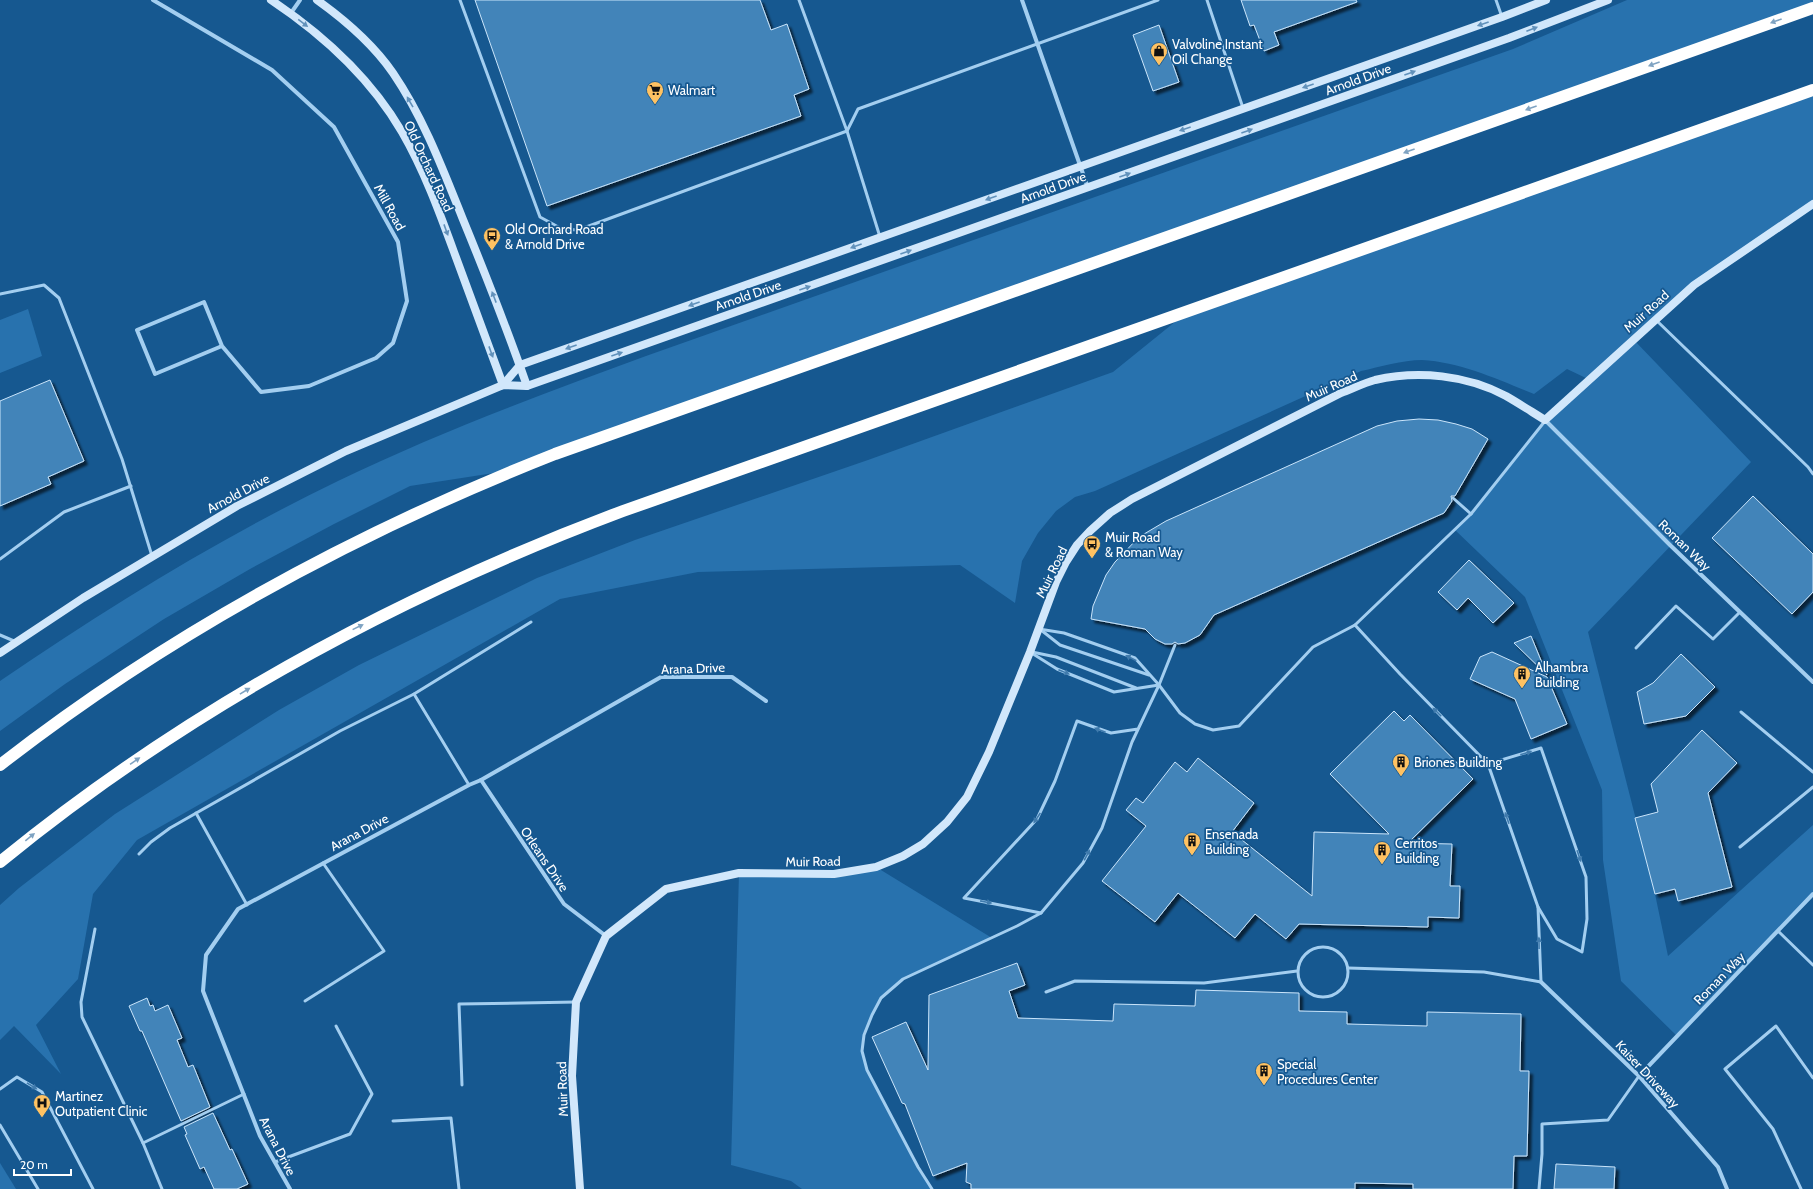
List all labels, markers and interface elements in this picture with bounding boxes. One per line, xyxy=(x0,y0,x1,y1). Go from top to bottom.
one-way arrow xyxy=(298,18,308,26)
one-way arrow xyxy=(1770,18,1782,24)
one-way arrow xyxy=(1477,21,1489,27)
one-way arrow xyxy=(1526,26,1538,32)
place label: Valvoline Instant Oil Change xyxy=(1172,36,1263,67)
shop icon: Valvoline Instant Oil Change xyxy=(1149,41,1169,66)
street label: Arnold Drive xyxy=(1323,60,1393,98)
one-way arrow xyxy=(1647,62,1659,68)
one-way arrow xyxy=(1404,70,1416,76)
supermarket icon: Walmart xyxy=(645,80,665,105)
place label: Walmart xyxy=(668,82,716,98)
one-way arrow xyxy=(1301,83,1313,89)
one-way arrow xyxy=(407,96,414,108)
one-way arrow xyxy=(1525,105,1537,111)
street label: Old Orchard Road xyxy=(401,118,457,214)
one-way arrow xyxy=(1179,126,1191,132)
one-way arrow xyxy=(1242,128,1254,134)
one-way arrow xyxy=(1402,148,1414,154)
street label: Arnold Drive xyxy=(1018,168,1088,206)
one-way arrow xyxy=(1119,171,1131,177)
street label: Mill Road xyxy=(371,181,409,233)
one-way arrow xyxy=(985,195,997,201)
place label: Old Orchard Road & Arnold Drive xyxy=(505,221,603,252)
one-way arrow xyxy=(443,225,449,237)
bus stop icon: Old Orchard Road & Arnold Drive xyxy=(482,226,502,251)
one-way arrow xyxy=(849,243,861,249)
one-way arrow xyxy=(900,249,912,255)
street label: Arnold Drive xyxy=(713,276,783,314)
one-way arrow xyxy=(800,284,812,290)
street label: Muir Road xyxy=(1620,287,1672,335)
one-way arrow xyxy=(490,291,496,303)
one-way arrow xyxy=(687,301,699,307)
one-way arrow xyxy=(565,344,577,350)
one-way arrow xyxy=(489,347,495,359)
one-way arrow xyxy=(611,351,623,357)
street label: Muir Road xyxy=(1303,367,1359,405)
street label: Arnold Drive xyxy=(204,470,272,516)
street label: Roman Way xyxy=(1655,516,1715,574)
place label: Muir Road & Roman Way xyxy=(1105,529,1183,560)
bus stop icon: Muir Road & Roman Way xyxy=(1082,534,1102,559)
street label: Muir Road xyxy=(1032,544,1070,600)
one-way arrow xyxy=(353,624,364,630)
one-way arrow xyxy=(1125,655,1137,661)
street label: Arana Drive xyxy=(661,659,726,677)
place label: Alhambra Building xyxy=(1535,659,1589,690)
building icon: Alhambra Building xyxy=(1512,664,1532,689)
one-way arrow xyxy=(1058,669,1070,675)
one-way arrow xyxy=(239,687,251,694)
one-way arrow xyxy=(1432,707,1442,717)
one-way arrow xyxy=(1094,726,1106,732)
one-way arrow xyxy=(1520,750,1532,756)
building icon: Briones Building xyxy=(1391,752,1411,777)
place label: Briones Building xyxy=(1414,754,1502,770)
one-way arrow xyxy=(130,757,141,765)
street label: Arana Drive xyxy=(327,810,391,854)
one-way arrow xyxy=(1504,812,1510,824)
one-way arrow xyxy=(1033,813,1041,823)
street label: Orleans Drive xyxy=(517,824,573,895)
place label: Ensenada Building xyxy=(1205,826,1259,857)
building icon: Ensenada Building xyxy=(1182,831,1202,856)
one-way arrow xyxy=(25,833,36,842)
place label: Cerritos Building xyxy=(1395,835,1440,866)
building icon: Cerritos Building xyxy=(1372,840,1392,865)
one-way arrow xyxy=(1084,849,1090,861)
one-way arrow xyxy=(1576,850,1582,862)
street label: Muir Road xyxy=(785,853,841,869)
one-way arrow xyxy=(980,899,992,905)
one-way arrow xyxy=(1535,937,1542,949)
street label: Roman Way xyxy=(1690,948,1748,1008)
street label: Kaiser Driveway xyxy=(1613,1037,1684,1111)
place label: Special Procedures Center xyxy=(1277,1056,1378,1087)
street label: Muir Road xyxy=(553,1061,571,1117)
building icon: Special Procedures Center xyxy=(1254,1061,1274,1086)
one-way arrow xyxy=(27,1083,38,1090)
place label: Martinez Outpatient Clinic xyxy=(55,1088,148,1119)
hospital icon: Martinez Outpatient Clinic xyxy=(32,1093,52,1118)
street label: Arana Drive xyxy=(256,1114,300,1178)
scale bar xyxy=(14,1151,71,1177)
text: 20 m xyxy=(20,1157,48,1172)

